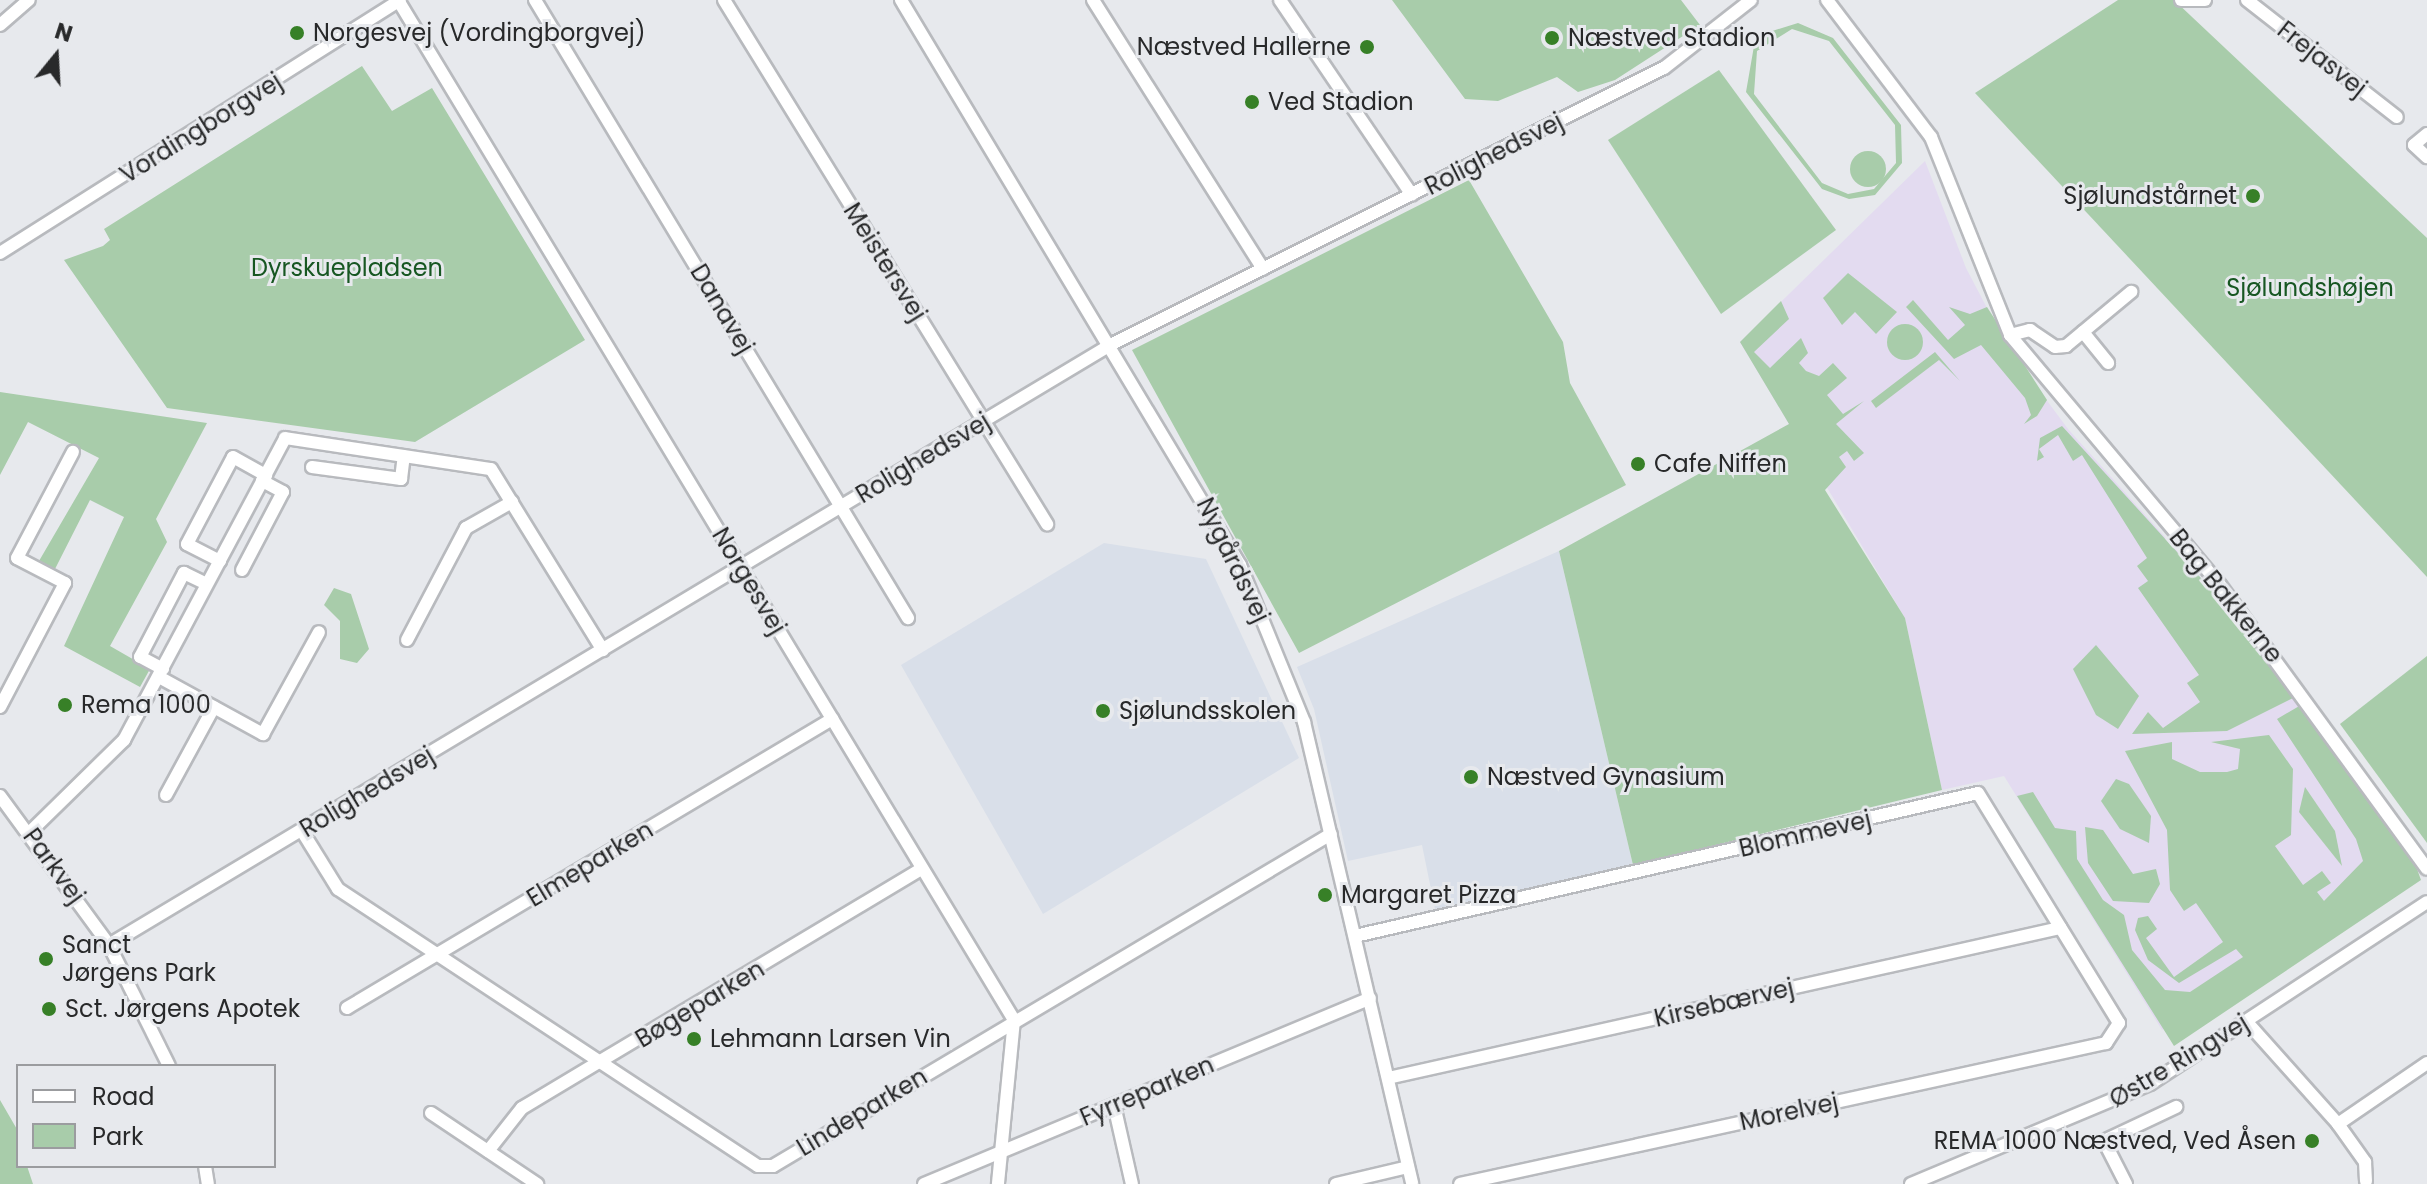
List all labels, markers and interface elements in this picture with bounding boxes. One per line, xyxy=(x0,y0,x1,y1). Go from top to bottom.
text: N xyxy=(51,15,76,50)
street label: Frejasvej xyxy=(2272,15,2372,103)
north arrow xyxy=(16,16,96,96)
place label: Norgesvej (Vordingborgvej) xyxy=(313,19,646,47)
marker: Norgesvej (Vordingborgvej) xyxy=(288,24,306,42)
place label: Næstved Stadion xyxy=(1568,24,1775,52)
marker: Næstved Stadion xyxy=(1543,29,1561,47)
place label: Næstved Hallerne xyxy=(1137,33,1351,61)
marker: Næstved Hallerne xyxy=(1358,38,1376,56)
street label: Vordingborgvej xyxy=(115,67,287,189)
place label: Ved Stadion xyxy=(1268,88,1414,116)
marker: Ved Stadion xyxy=(1243,93,1261,111)
street label: Rolighedsvej xyxy=(1420,107,1568,201)
place label: Sjølundstårnet xyxy=(2063,182,2237,210)
marker: Sjølundstårnet xyxy=(2244,187,2262,205)
street label: Meistersvej xyxy=(837,198,933,326)
park label: Dyrskuepladsen xyxy=(251,254,443,282)
street label: Danavej xyxy=(684,259,760,359)
park label: Sjølundshøjen xyxy=(2226,274,2394,302)
street label: Rolighedsvej xyxy=(851,407,995,509)
place label: Cafe Niffen xyxy=(1654,450,1787,478)
marker: Cafe Niffen xyxy=(1629,455,1647,473)
street label: Nygårdsvej xyxy=(1191,493,1275,627)
street label: Norgesvej xyxy=(706,523,792,639)
street label: Bag Bakkerne xyxy=(2163,523,2289,669)
place label: Rema 1000 xyxy=(81,691,211,719)
marker: Rema 1000 xyxy=(56,696,74,714)
place label: Sjølundsskolen xyxy=(1119,697,1296,725)
marker: Sjølundsskolen xyxy=(1094,702,1112,720)
street label: Rolighedsvej xyxy=(295,741,439,843)
place label: Næstved Gynasium xyxy=(1487,763,1725,791)
marker: Næstved Gynasium xyxy=(1462,768,1480,786)
street label: Blommevej xyxy=(1736,805,1874,863)
street label: Elmeparken xyxy=(522,815,658,913)
street label: Parkvej xyxy=(17,823,91,909)
place label: Margaret Pizza xyxy=(1341,881,1516,909)
marker: Margaret Pizza xyxy=(1316,886,1334,904)
place label: Sanct Jørgens Park xyxy=(62,931,216,987)
marker: Sanct Jørgens Park xyxy=(37,950,55,968)
street label: Bøgeparken xyxy=(630,954,770,1054)
street label: Kirsebærvej xyxy=(1651,973,1797,1033)
place label: Sct. Jørgens Apotek xyxy=(65,995,300,1023)
marker: Sct. Jørgens Apotek xyxy=(40,1000,58,1018)
street label: Østre Ringvej xyxy=(2104,1008,2254,1114)
place label: Lehmann Larsen Vin xyxy=(710,1025,951,1053)
marker: Lehmann Larsen Vin xyxy=(685,1030,703,1048)
street label: Fyrreparken xyxy=(1076,1050,1218,1132)
street label: Lindeparken xyxy=(792,1062,932,1162)
legend xyxy=(16,1064,276,1168)
text: Road xyxy=(92,1080,154,1113)
street label: Morelvej xyxy=(1737,1088,1841,1136)
text: Park xyxy=(92,1120,143,1153)
place label: REMA 1000 Næstved, Ved Åsen xyxy=(1934,1127,2296,1155)
marker: REMA 1000 Næstved, Ved Åsen xyxy=(2303,1132,2321,1150)

